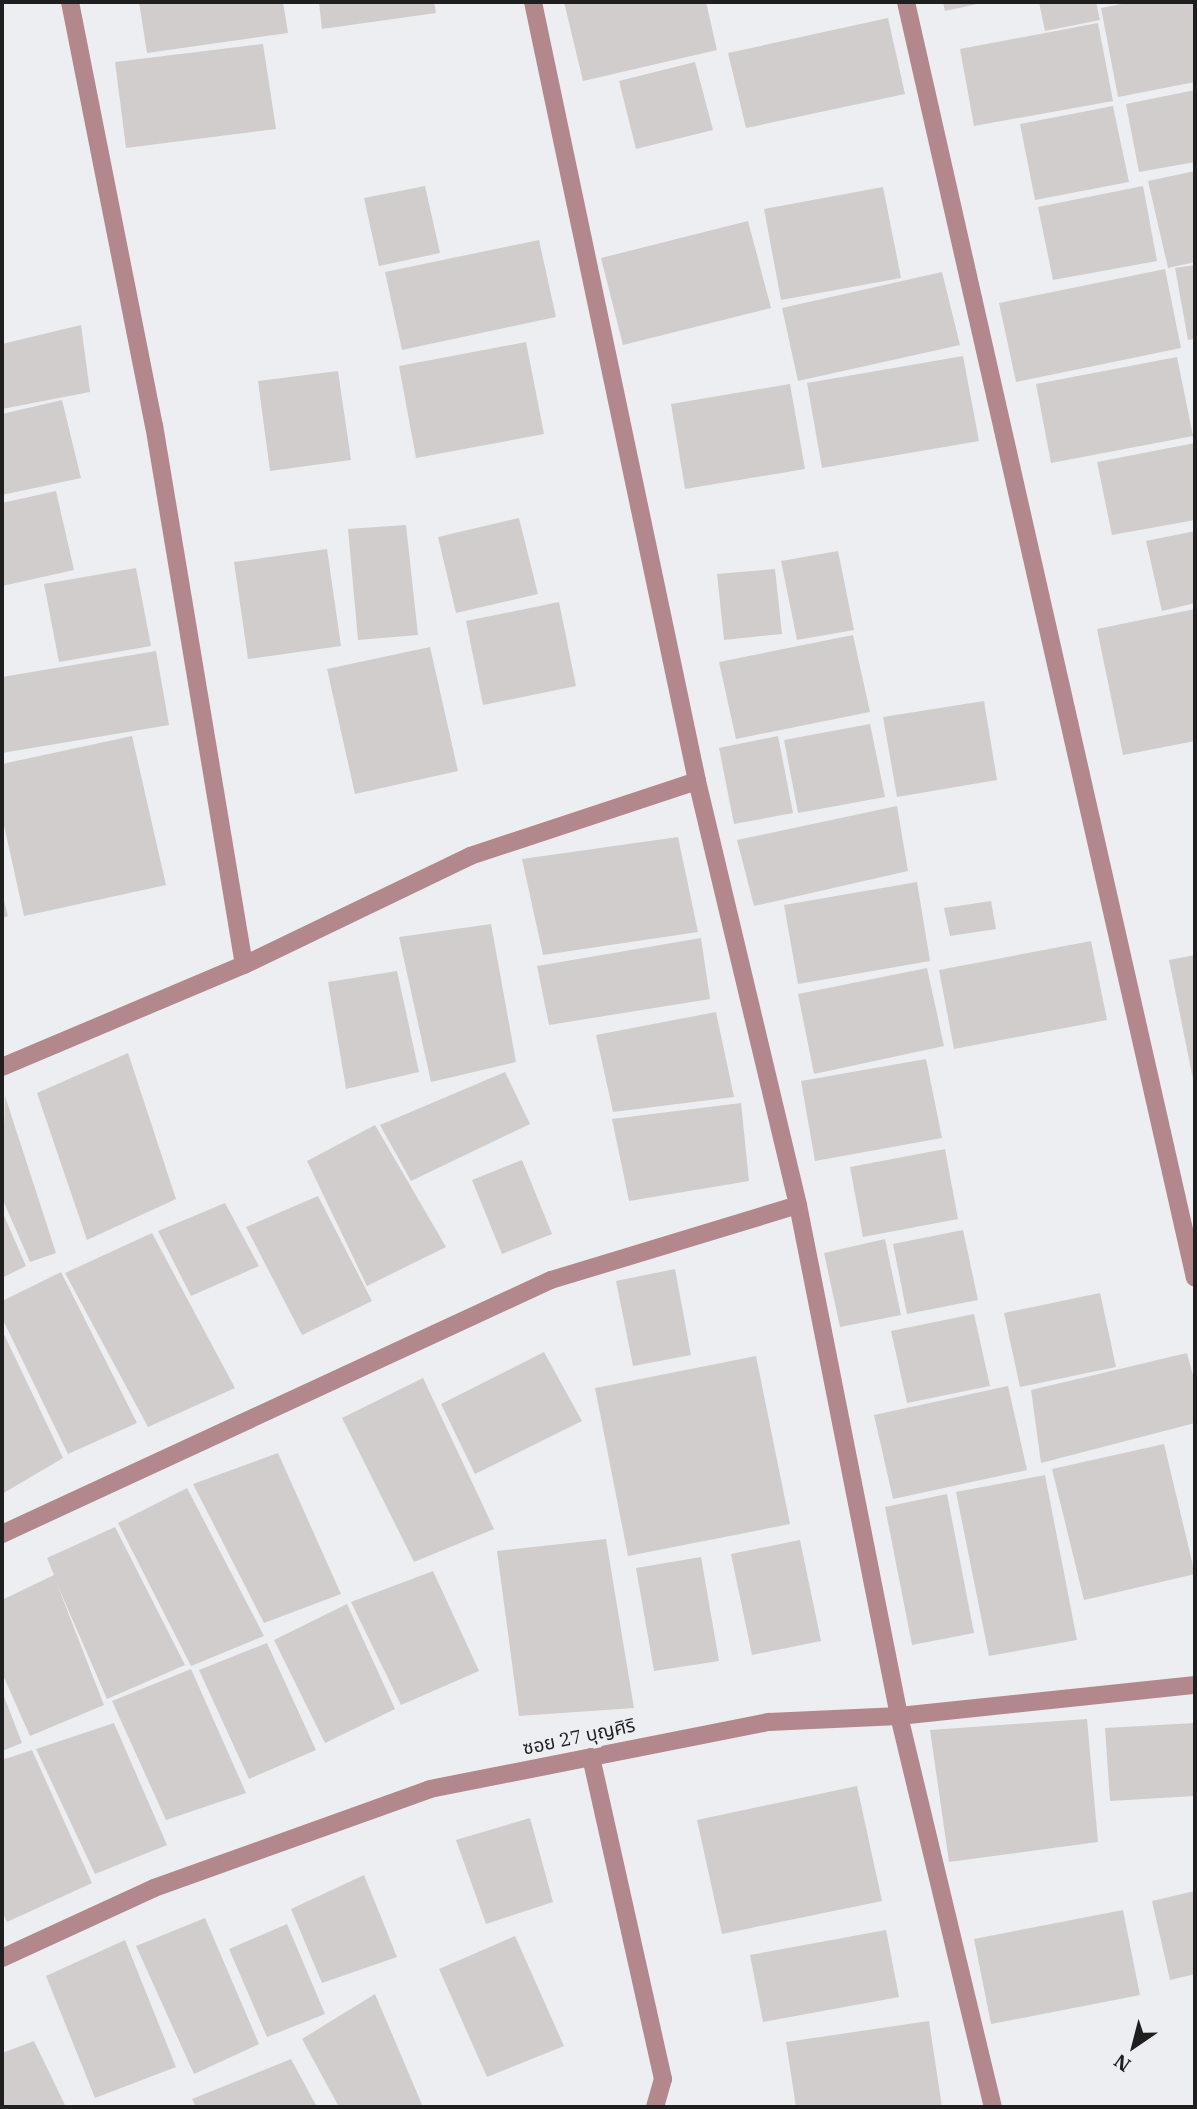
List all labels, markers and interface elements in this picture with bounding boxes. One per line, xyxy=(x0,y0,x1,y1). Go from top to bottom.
street label: ซอย 27 บุญศิริ xyxy=(521,1714,637,1760)
north arrow xyxy=(1099,2011,1169,2081)
text: N xyxy=(1109,2049,1135,2077)

